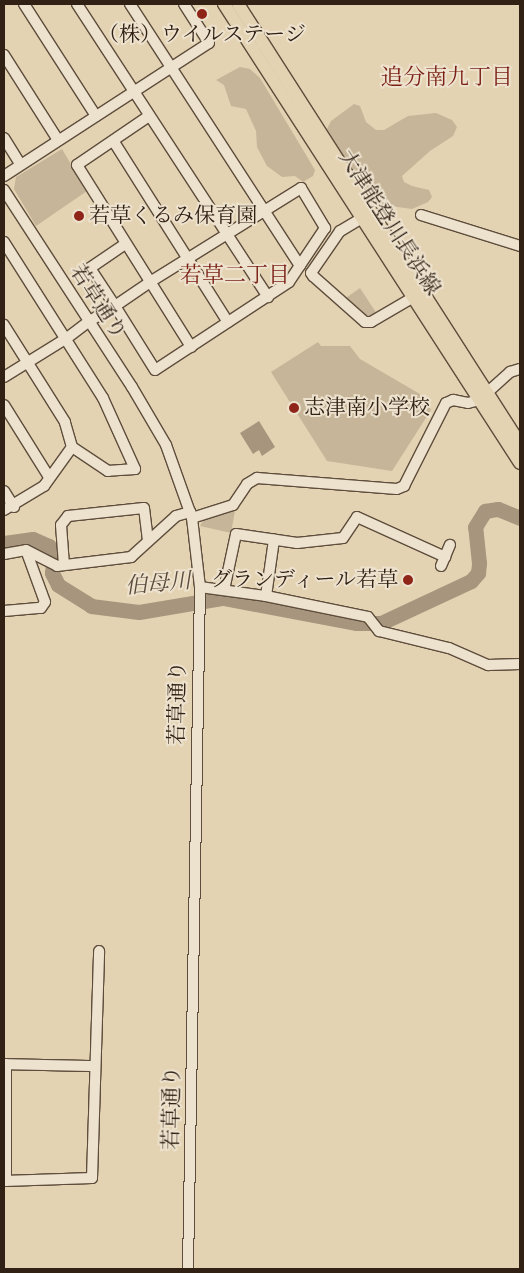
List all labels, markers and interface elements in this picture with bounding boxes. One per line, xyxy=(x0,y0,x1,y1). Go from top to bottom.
marker: （株）ウイルステージ xyxy=(196,8,208,20)
place label: （株）ウイルステージ xyxy=(97,22,307,48)
district label: 追分南九丁目 xyxy=(381,65,513,91)
street label: 大津能登川長浜線 xyxy=(333,146,445,300)
place label: 若草くるみ保育園 xyxy=(89,203,257,229)
marker: 若草くるみ保育園 xyxy=(73,210,85,222)
street label: 若草通り xyxy=(65,260,131,344)
district label: 若草二丁目 xyxy=(180,263,290,289)
place label: 志津南小学校 xyxy=(304,395,430,421)
marker: 志津南小学校 xyxy=(288,402,300,414)
place label: グランディール若草 xyxy=(209,567,398,593)
water label: 伯母川 xyxy=(124,568,192,600)
marker: グランディール若草 xyxy=(402,574,414,586)
street label: 若草通り xyxy=(165,661,191,745)
street label: 若草通り xyxy=(159,1066,185,1150)

